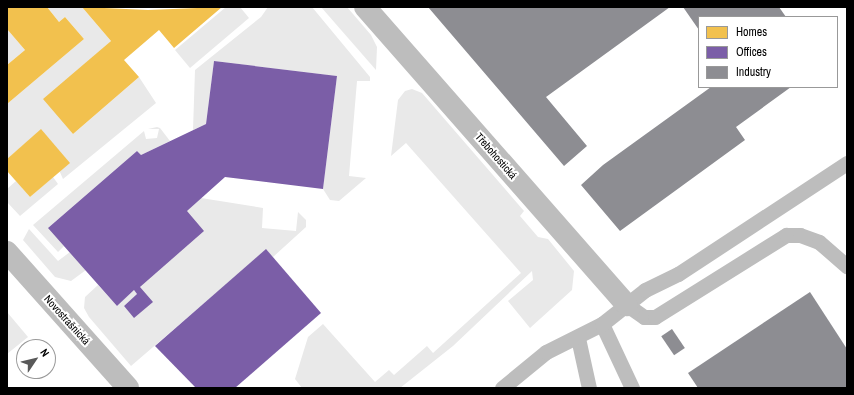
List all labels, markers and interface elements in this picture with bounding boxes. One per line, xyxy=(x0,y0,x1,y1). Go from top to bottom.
legend xyxy=(698,16,838,88)
text: Homes xyxy=(736,24,767,40)
text: Offices xyxy=(736,44,767,60)
text: Industry xyxy=(736,64,771,80)
street label: Třebohostická xyxy=(472,130,520,182)
street label: Novostrašnická xyxy=(41,292,93,348)
north arrow xyxy=(16,339,56,379)
text: N xyxy=(37,346,53,359)

